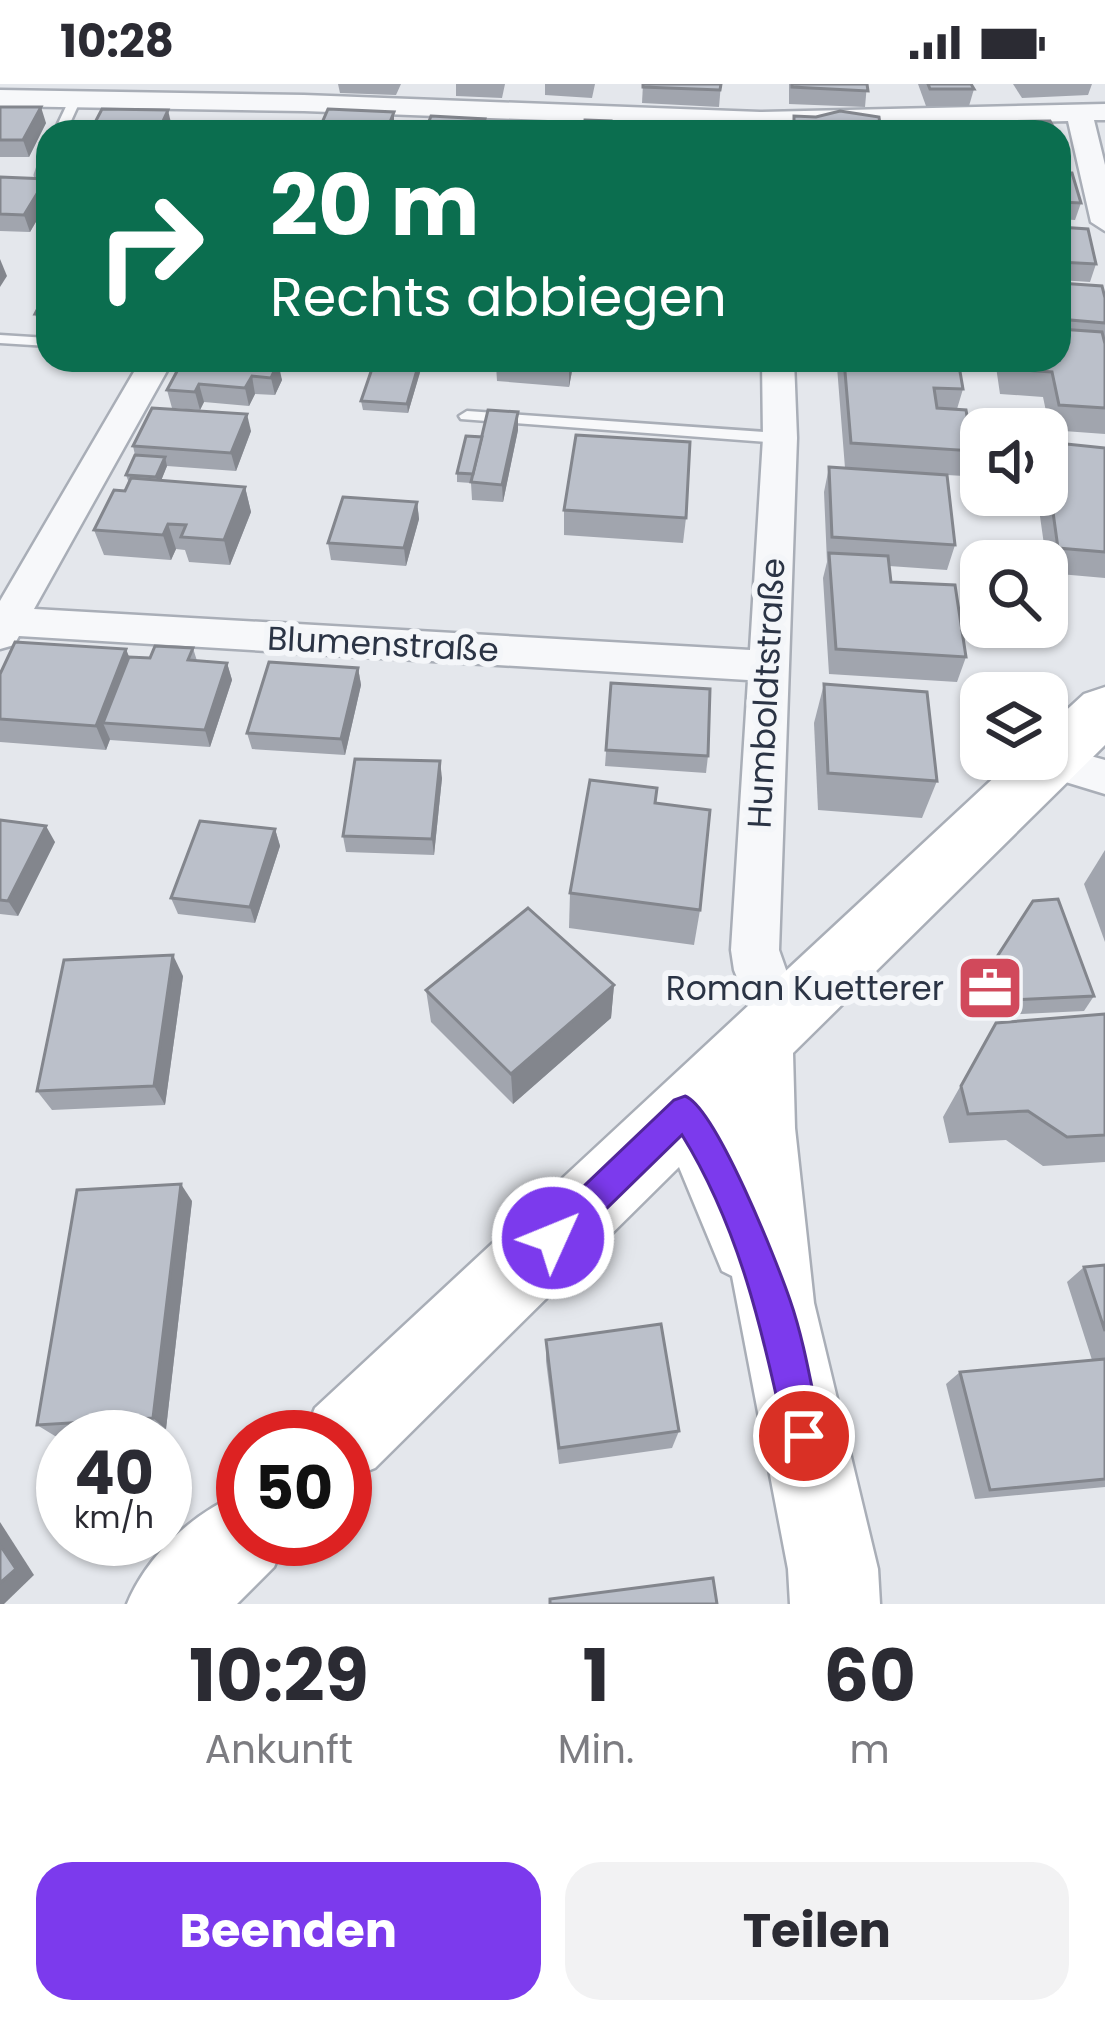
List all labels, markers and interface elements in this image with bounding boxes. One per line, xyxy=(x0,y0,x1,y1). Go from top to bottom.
text: 10:28 xyxy=(60,10,174,73)
text: 20 m xyxy=(270,147,480,264)
icon: right xyxy=(72,168,228,324)
text: Rechts abbiegen xyxy=(270,259,727,335)
map controls xyxy=(960,408,1068,780)
button: sound xyxy=(960,408,1068,516)
button: search xyxy=(960,540,1068,648)
street label: Humboldtstraße xyxy=(735,557,797,829)
street label: Blumenstraße xyxy=(266,614,500,674)
button: layers xyxy=(960,672,1068,780)
office icon: Roman Kuetterer xyxy=(955,953,1025,1023)
place label: Roman Kuetterer xyxy=(666,965,944,1012)
position arrow xyxy=(490,1175,616,1301)
pin xyxy=(753,1385,855,1487)
icon: arrive xyxy=(771,1403,837,1469)
speed limit sign: 50 xyxy=(216,1410,372,1566)
text: 40 xyxy=(74,1431,154,1515)
text: km/h xyxy=(74,1496,154,1539)
text: 10:29 xyxy=(189,1625,369,1726)
text: 1 xyxy=(582,1625,610,1726)
text: 60 xyxy=(823,1625,916,1726)
text: Ankunft xyxy=(205,1722,353,1777)
text: Min. xyxy=(558,1722,634,1777)
text: m xyxy=(850,1722,890,1777)
button: Beenden xyxy=(36,1862,541,2000)
button: Teilen xyxy=(565,1862,1069,2000)

